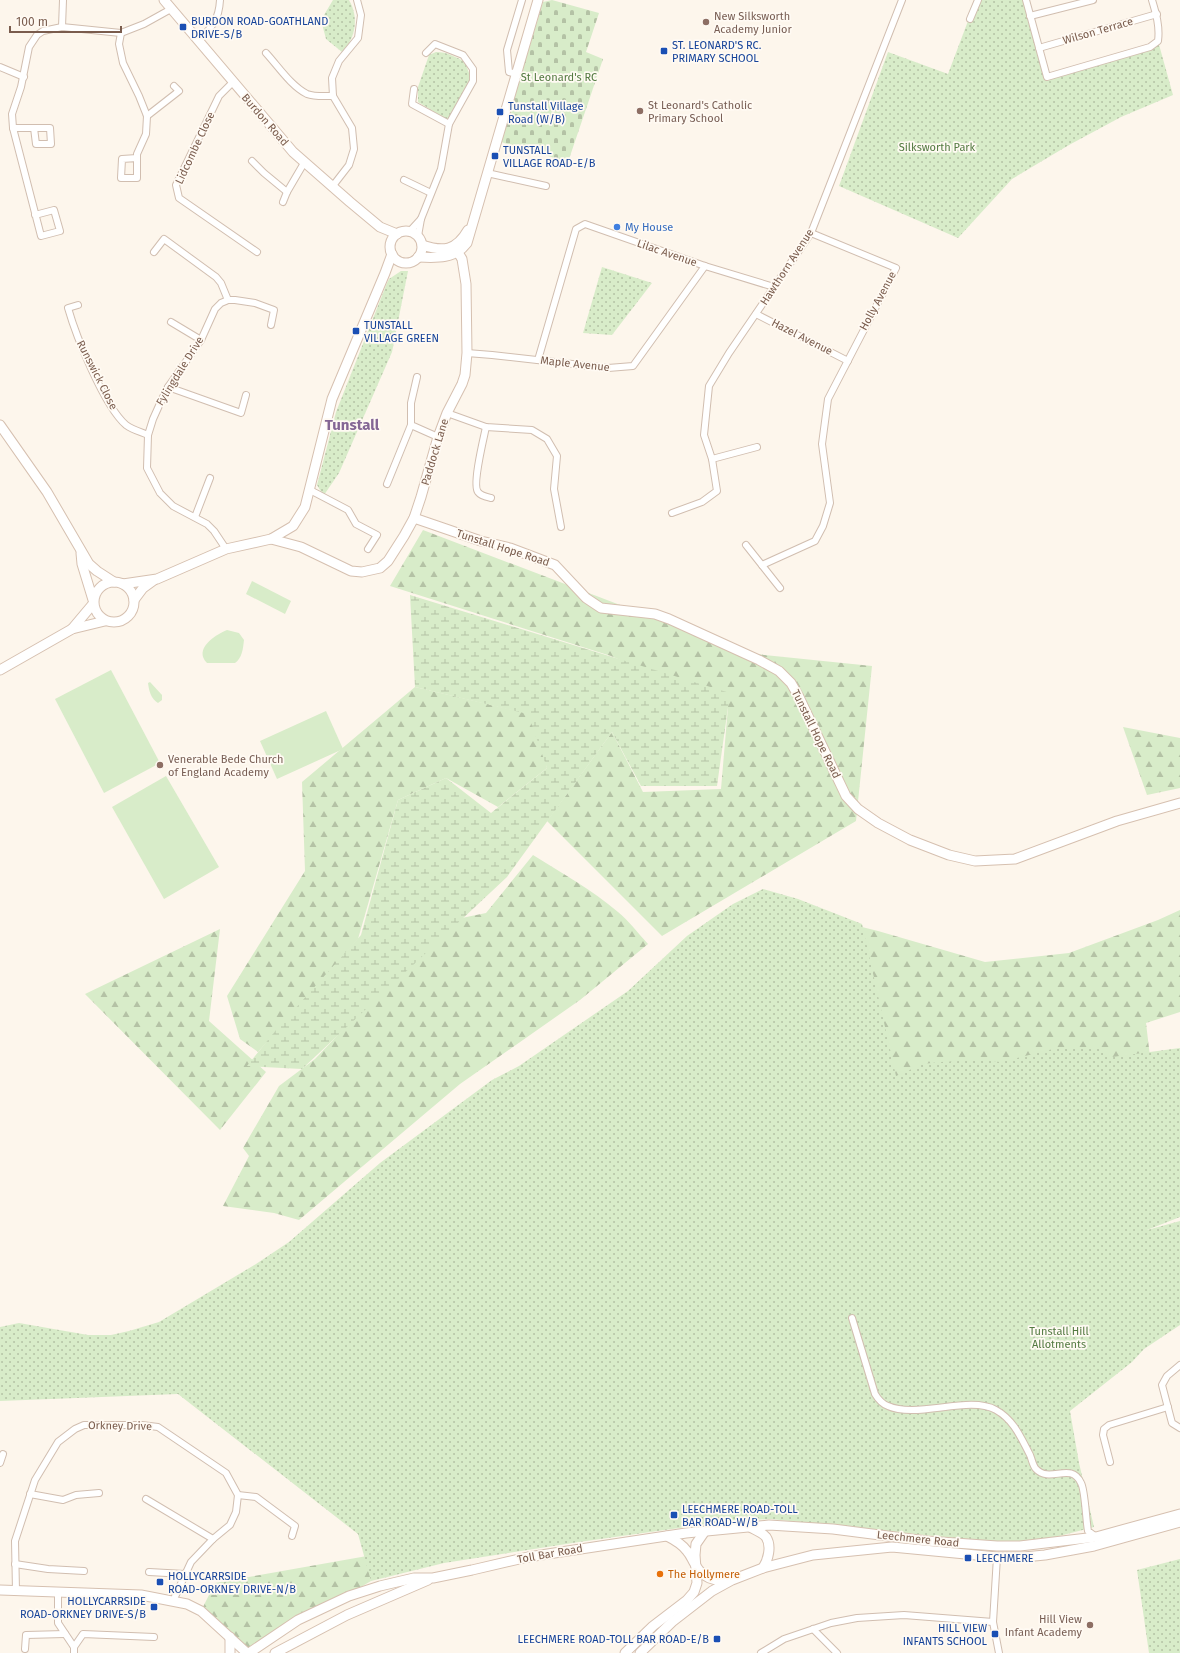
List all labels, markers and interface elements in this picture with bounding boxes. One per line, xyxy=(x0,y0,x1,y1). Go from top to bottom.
scale bar xyxy=(10,8,121,34)
place label: New Silksworth Academy Junior xyxy=(714,10,792,36)
text: 100 m xyxy=(16,15,48,29)
place label: BURDON ROAD-GOATHLAND DRIVE-S/B xyxy=(191,15,328,41)
street label: Wilson Terrace xyxy=(1061,15,1135,47)
marker: New Silksworth Academy Junior xyxy=(701,17,711,27)
marker: BURDON ROAD-GOATHLAND DRIVE-S/B xyxy=(178,22,188,32)
place label: ST. LEONARD'S RC. PRIMARY SCHOOL xyxy=(672,39,762,65)
marker: ST. LEONARD'S RC. PRIMARY SCHOOL xyxy=(659,46,669,56)
park label: St Leonard's RC xyxy=(521,71,597,84)
street label: Burdon Road xyxy=(239,91,291,149)
place label: St Leonard's Catholic Primary School xyxy=(648,99,752,125)
place label: Tunstall Village Road (W/B) xyxy=(508,100,583,126)
marker: St Leonard's Catholic Primary School xyxy=(635,106,645,116)
marker: Tunstall Village Road (W/B) xyxy=(495,107,505,117)
street label: Lidcombe Close xyxy=(173,110,217,186)
park label: Silksworth Park xyxy=(899,141,976,154)
place label: TUNSTALL VILLAGE ROAD-E/B xyxy=(503,144,596,170)
marker: TUNSTALL VILLAGE ROAD-E/B xyxy=(490,151,500,161)
place label: My House xyxy=(625,221,673,234)
marker: My House xyxy=(612,222,622,232)
street label: Hawthorn Avenue xyxy=(758,226,816,308)
street label: Lilac Avenue xyxy=(635,237,699,269)
street label: Holly Avenue xyxy=(857,269,899,333)
street label: Hazel Avenue xyxy=(769,316,835,358)
place label: TUNSTALL VILLAGE GREEN xyxy=(364,319,439,345)
marker: TUNSTALL VILLAGE GREEN xyxy=(351,326,361,336)
street label: Fylingdale Drive xyxy=(154,334,206,408)
street label: Runswick Close xyxy=(74,338,120,412)
street label: Maple Avenue xyxy=(540,354,610,374)
district label: Tunstall xyxy=(325,416,380,434)
street label: Paddock Lane xyxy=(419,417,451,487)
street label: Tunstall Hope Road xyxy=(455,527,551,569)
street label: Tunstall Hope Road xyxy=(789,688,843,780)
place label: Venerable Bede Church of England Academy xyxy=(168,753,283,779)
marker: Venerable Bede Church of England Academy xyxy=(155,760,165,770)
park label: Tunstall Hill Allotments xyxy=(1029,1325,1089,1351)
street label: Orkney Drive xyxy=(88,1419,152,1433)
place label: LEECHMERE ROAD-TOLL BAR ROAD-W/B xyxy=(682,1503,798,1529)
marker: LEECHMERE ROAD-TOLL BAR ROAD-W/B xyxy=(669,1510,679,1520)
street label: Leechmere Road xyxy=(876,1528,960,1550)
street label: Toll Bar Road xyxy=(516,1542,584,1566)
place label: LEECHMERE xyxy=(976,1552,1034,1565)
marker: LEECHMERE xyxy=(963,1553,973,1563)
place label: The Hollymere xyxy=(668,1568,740,1581)
marker: The Hollymere xyxy=(655,1569,665,1579)
place label: HOLLYCARRSIDE ROAD-ORKNEY DRIVE-N/B xyxy=(168,1570,296,1596)
marker: HOLLYCARRSIDE ROAD-ORKNEY DRIVE-N/B xyxy=(155,1577,165,1587)
place label: HOLLYCARRSIDE ROAD-ORKNEY DRIVE-S/B xyxy=(20,1595,146,1621)
marker: HOLLYCARRSIDE ROAD-ORKNEY DRIVE-S/B xyxy=(149,1602,159,1612)
place label: Hill View Infant Academy xyxy=(1005,1613,1083,1639)
marker: Hill View Infant Academy xyxy=(1085,1620,1095,1630)
place label: HILL VIEW INFANTS SCHOOL xyxy=(903,1622,988,1648)
marker: HILL VIEW INFANTS SCHOOL xyxy=(990,1629,1000,1639)
place label: LEECHMERE ROAD-TOLL BAR ROAD-E/B xyxy=(518,1633,709,1646)
marker: LEECHMERE ROAD-TOLL BAR ROAD-E/B xyxy=(712,1634,722,1644)

